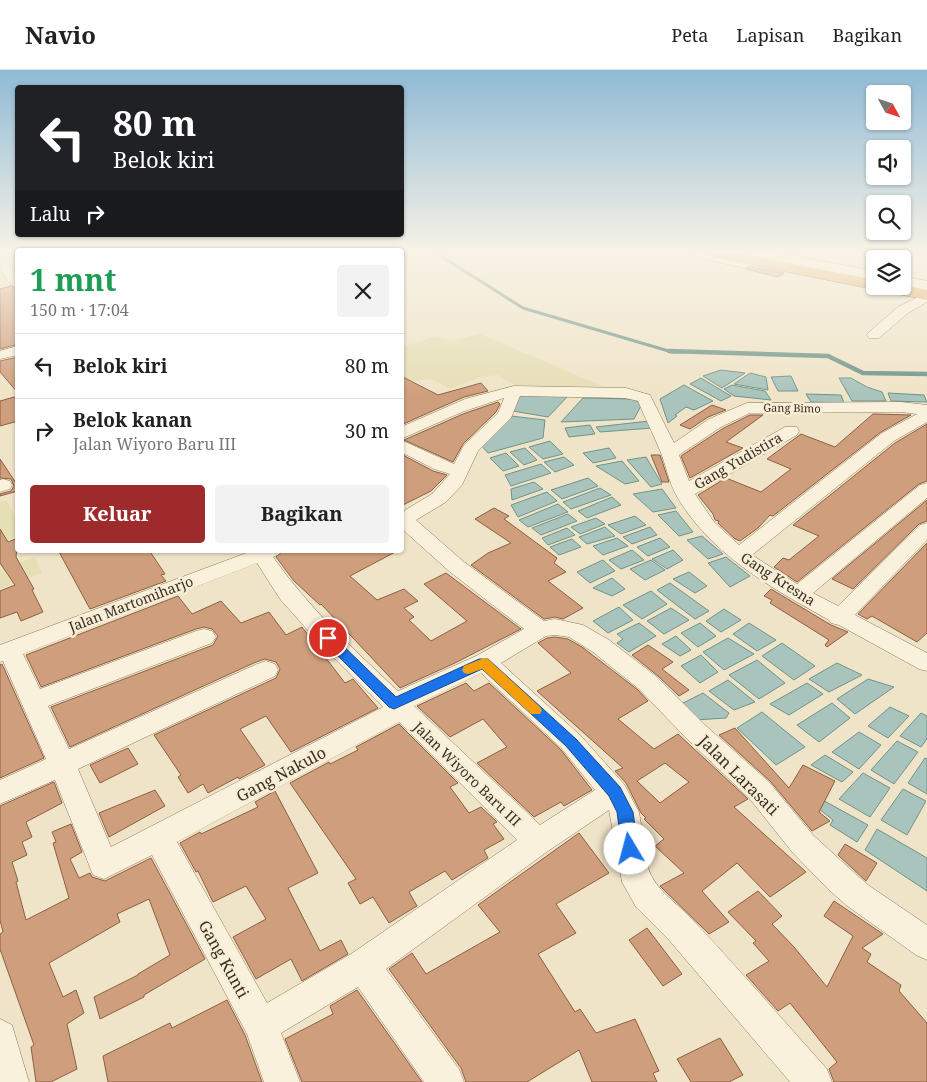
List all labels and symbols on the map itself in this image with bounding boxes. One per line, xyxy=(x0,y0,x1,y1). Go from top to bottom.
north arrow xyxy=(866,85,911,130)
street label: Gang Bimo xyxy=(763,400,821,415)
street label: Gang Yudistira xyxy=(690,428,785,493)
street label: Gang Kresna xyxy=(737,547,819,610)
street label: Jalan Martomiharjo xyxy=(65,571,196,636)
pin xyxy=(307,617,349,659)
street label: Jalan Wiyoro Baru III xyxy=(409,717,525,830)
street label: Jalan Larasati xyxy=(693,729,784,820)
street label: Gang Nakulo xyxy=(232,741,330,807)
position arrow xyxy=(603,822,655,874)
street label: Gang Kunti xyxy=(194,916,254,1002)

